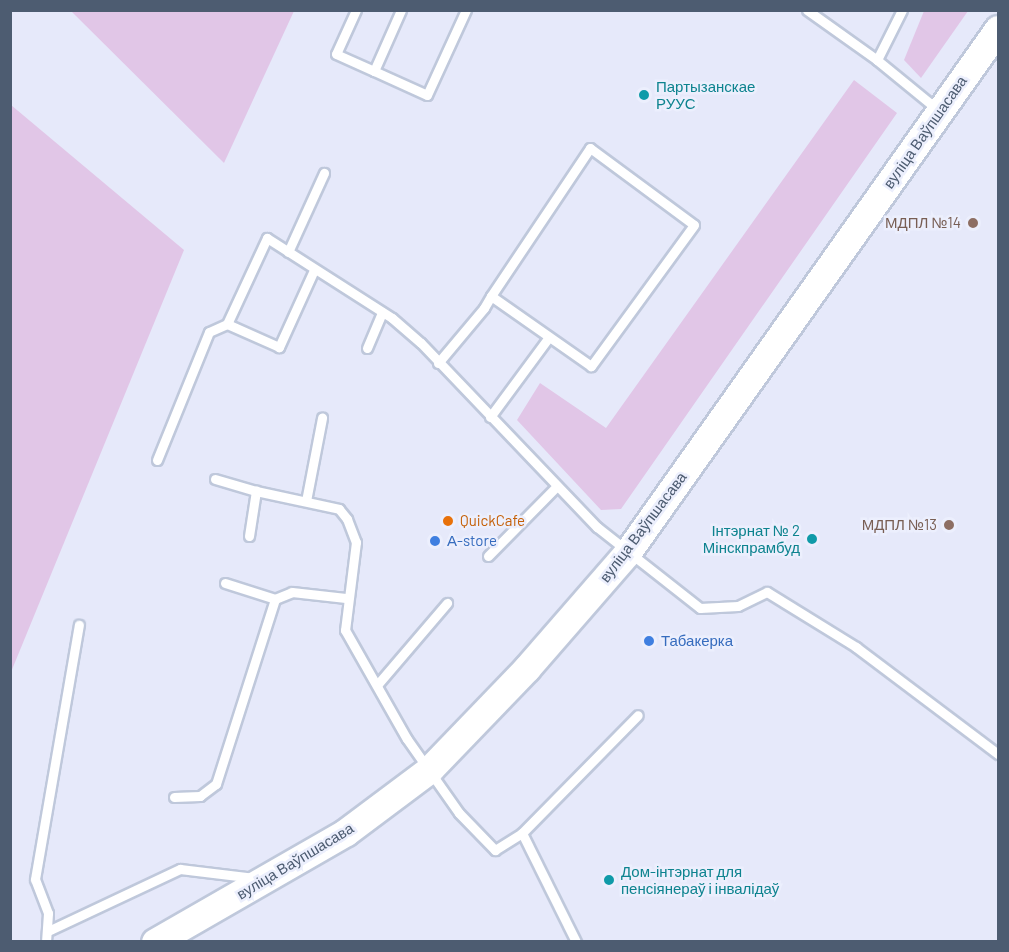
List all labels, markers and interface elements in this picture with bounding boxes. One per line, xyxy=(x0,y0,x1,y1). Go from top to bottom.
street label: вуліца Ваўпшасава xyxy=(879,72,971,192)
place label: Партызанскае РУУС xyxy=(656,77,755,112)
marker: Партызанскае РУУС xyxy=(637,88,651,102)
place label: МДПЛ №14 xyxy=(885,214,961,232)
marker: МДПЛ №14 xyxy=(966,216,980,230)
street label: вуліца Ваўпшасава xyxy=(596,468,690,586)
place label: QuickCafe xyxy=(460,512,525,530)
marker: QuickCafe xyxy=(441,514,455,528)
place label: МДПЛ №13 xyxy=(862,516,937,534)
marker: МДПЛ №13 xyxy=(942,518,956,532)
place label: Інтэрнат № 2 Мінскпрамбуд xyxy=(703,521,800,556)
place label: А-store xyxy=(447,532,497,550)
marker: Інтэрнат № 2 Мінскпрамбуд xyxy=(805,532,819,546)
marker: А-store xyxy=(428,534,442,548)
place label: Табакерка xyxy=(661,632,733,650)
marker: Табакерка xyxy=(642,634,656,648)
street label: вуліца Ваўпшасава xyxy=(233,819,357,903)
place label: Дом-інтэрнат для пенсіянераў і інвалідаў xyxy=(621,862,779,897)
marker: Дом-інтэрнат для пенсіянераў і інвалідаў xyxy=(602,873,616,887)

